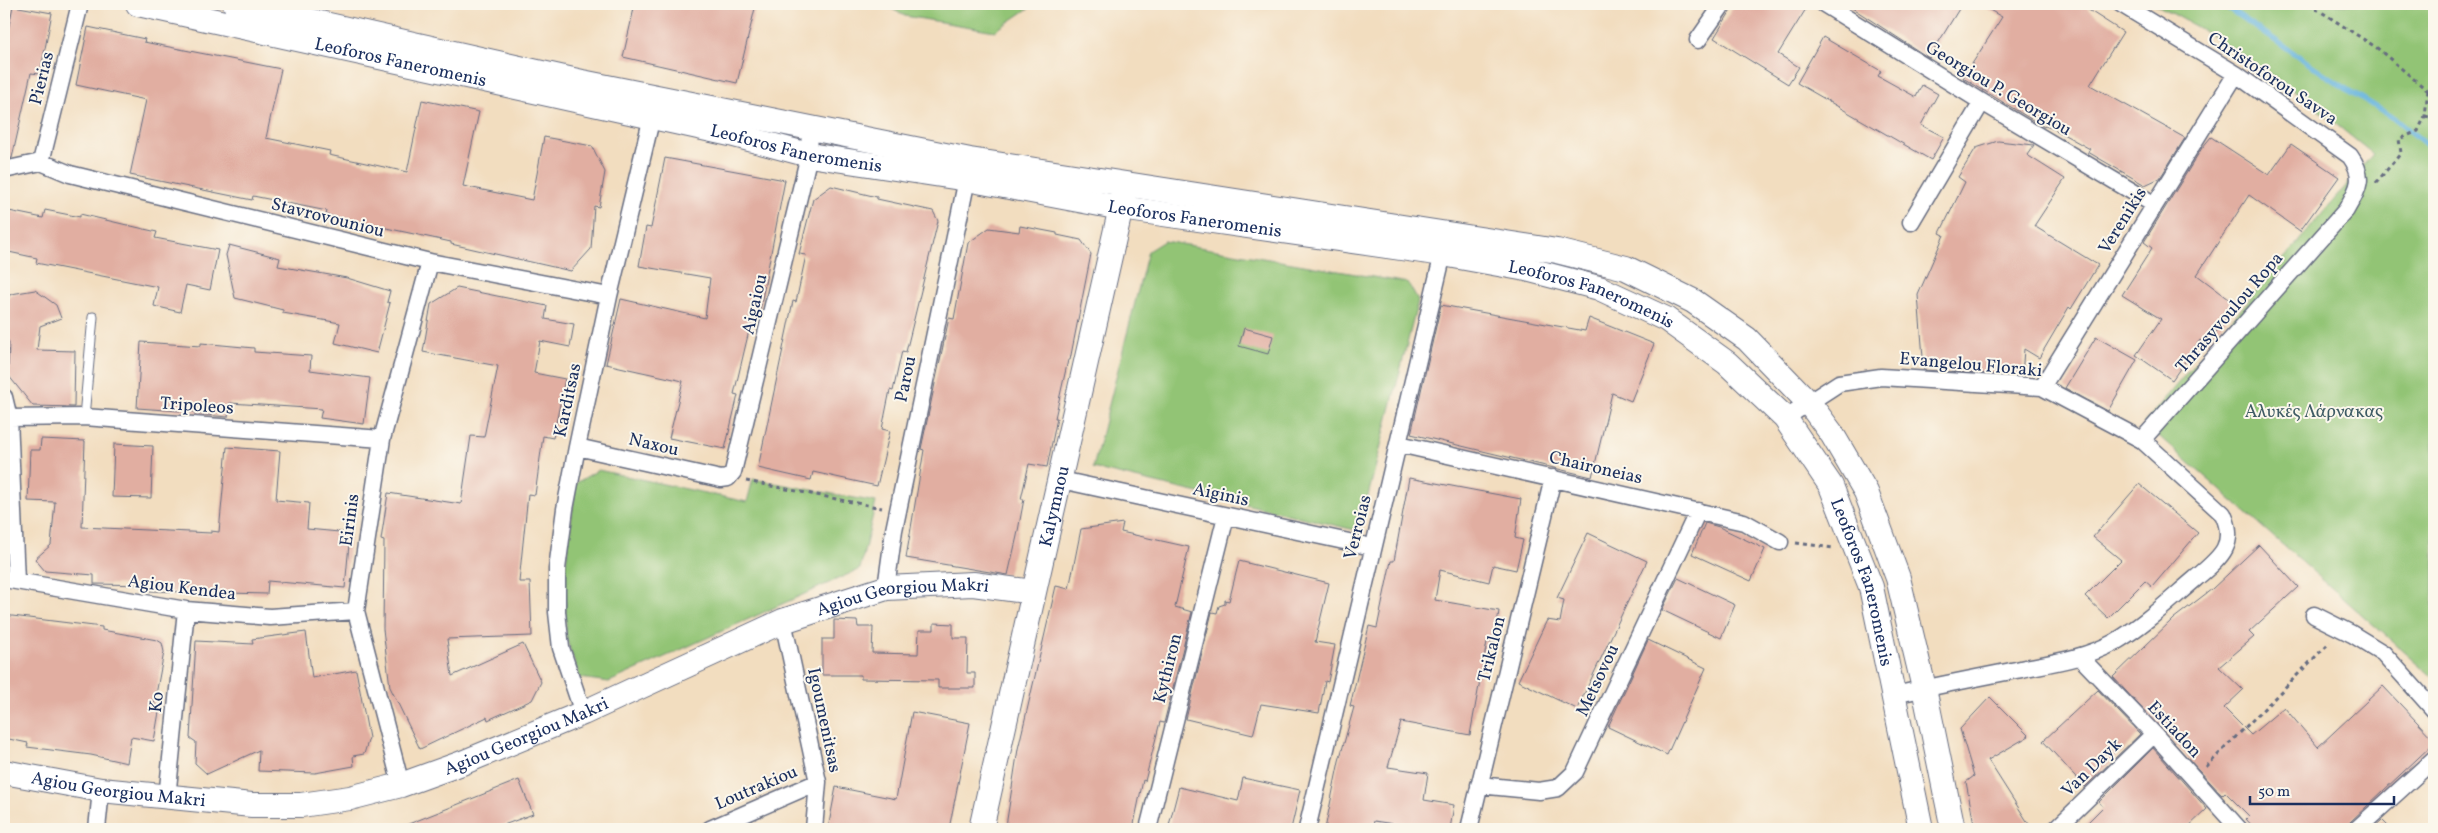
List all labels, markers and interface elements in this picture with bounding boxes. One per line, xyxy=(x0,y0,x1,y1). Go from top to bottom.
street label: Christoforou Savva xyxy=(2202,26,2342,132)
street label: Leoforos Faneromenis xyxy=(312,32,489,94)
street label: Georgiou P. Georgiou xyxy=(1920,36,2076,143)
street label: Pierias xyxy=(24,49,61,108)
street label: Leoforos Faneromenis xyxy=(708,119,884,180)
street label: Verenikis xyxy=(2093,183,2154,259)
street label: Stavrovouniou xyxy=(268,192,387,245)
street label: Leoforos Faneromenis xyxy=(1106,195,1283,245)
street label: Thrasyvoulou Ropa xyxy=(2170,247,2290,379)
street label: Leoforos Faneromenis xyxy=(1506,255,1679,335)
street label: Aigaiou xyxy=(736,272,775,337)
street label: Evangelou Floraki xyxy=(1898,347,2043,384)
street label: Parou xyxy=(889,354,924,405)
street label: Karditsas xyxy=(548,361,588,440)
street label: Tripoleos xyxy=(159,391,235,422)
park label: Αλυκές Λάρνακας xyxy=(2245,400,2383,425)
street label: Naxou xyxy=(626,428,681,463)
street label: Chaironeias xyxy=(1546,446,1645,491)
street label: Kalymnou xyxy=(1034,463,1077,550)
street label: Aiginis xyxy=(1190,477,1251,514)
street label: Eirinis xyxy=(334,492,367,548)
street label: Verroias xyxy=(1338,492,1379,562)
street label: Leoforos Faneromenis xyxy=(1823,495,1898,669)
street label: Agiou Kendea xyxy=(126,569,237,608)
street label: Agiou Georgiou Makri xyxy=(814,573,991,623)
street label: Trikalon xyxy=(1472,613,1513,685)
street label: Kythiron xyxy=(1148,631,1189,706)
street label: Metsovou xyxy=(1571,640,1626,721)
street label: Igoumenitsas xyxy=(800,666,847,775)
street label: Ko xyxy=(144,690,171,714)
street label: Agiou Georgiou Makri xyxy=(441,692,613,782)
street label: Estiadon xyxy=(2141,696,2207,764)
street label: Van Dayk xyxy=(2056,733,2128,803)
street label: Loutrakiou xyxy=(711,760,802,817)
street label: Agiou Georgiou Makri xyxy=(29,766,207,814)
scale bar xyxy=(2250,773,2394,805)
text: 50 m xyxy=(2258,782,2290,803)

